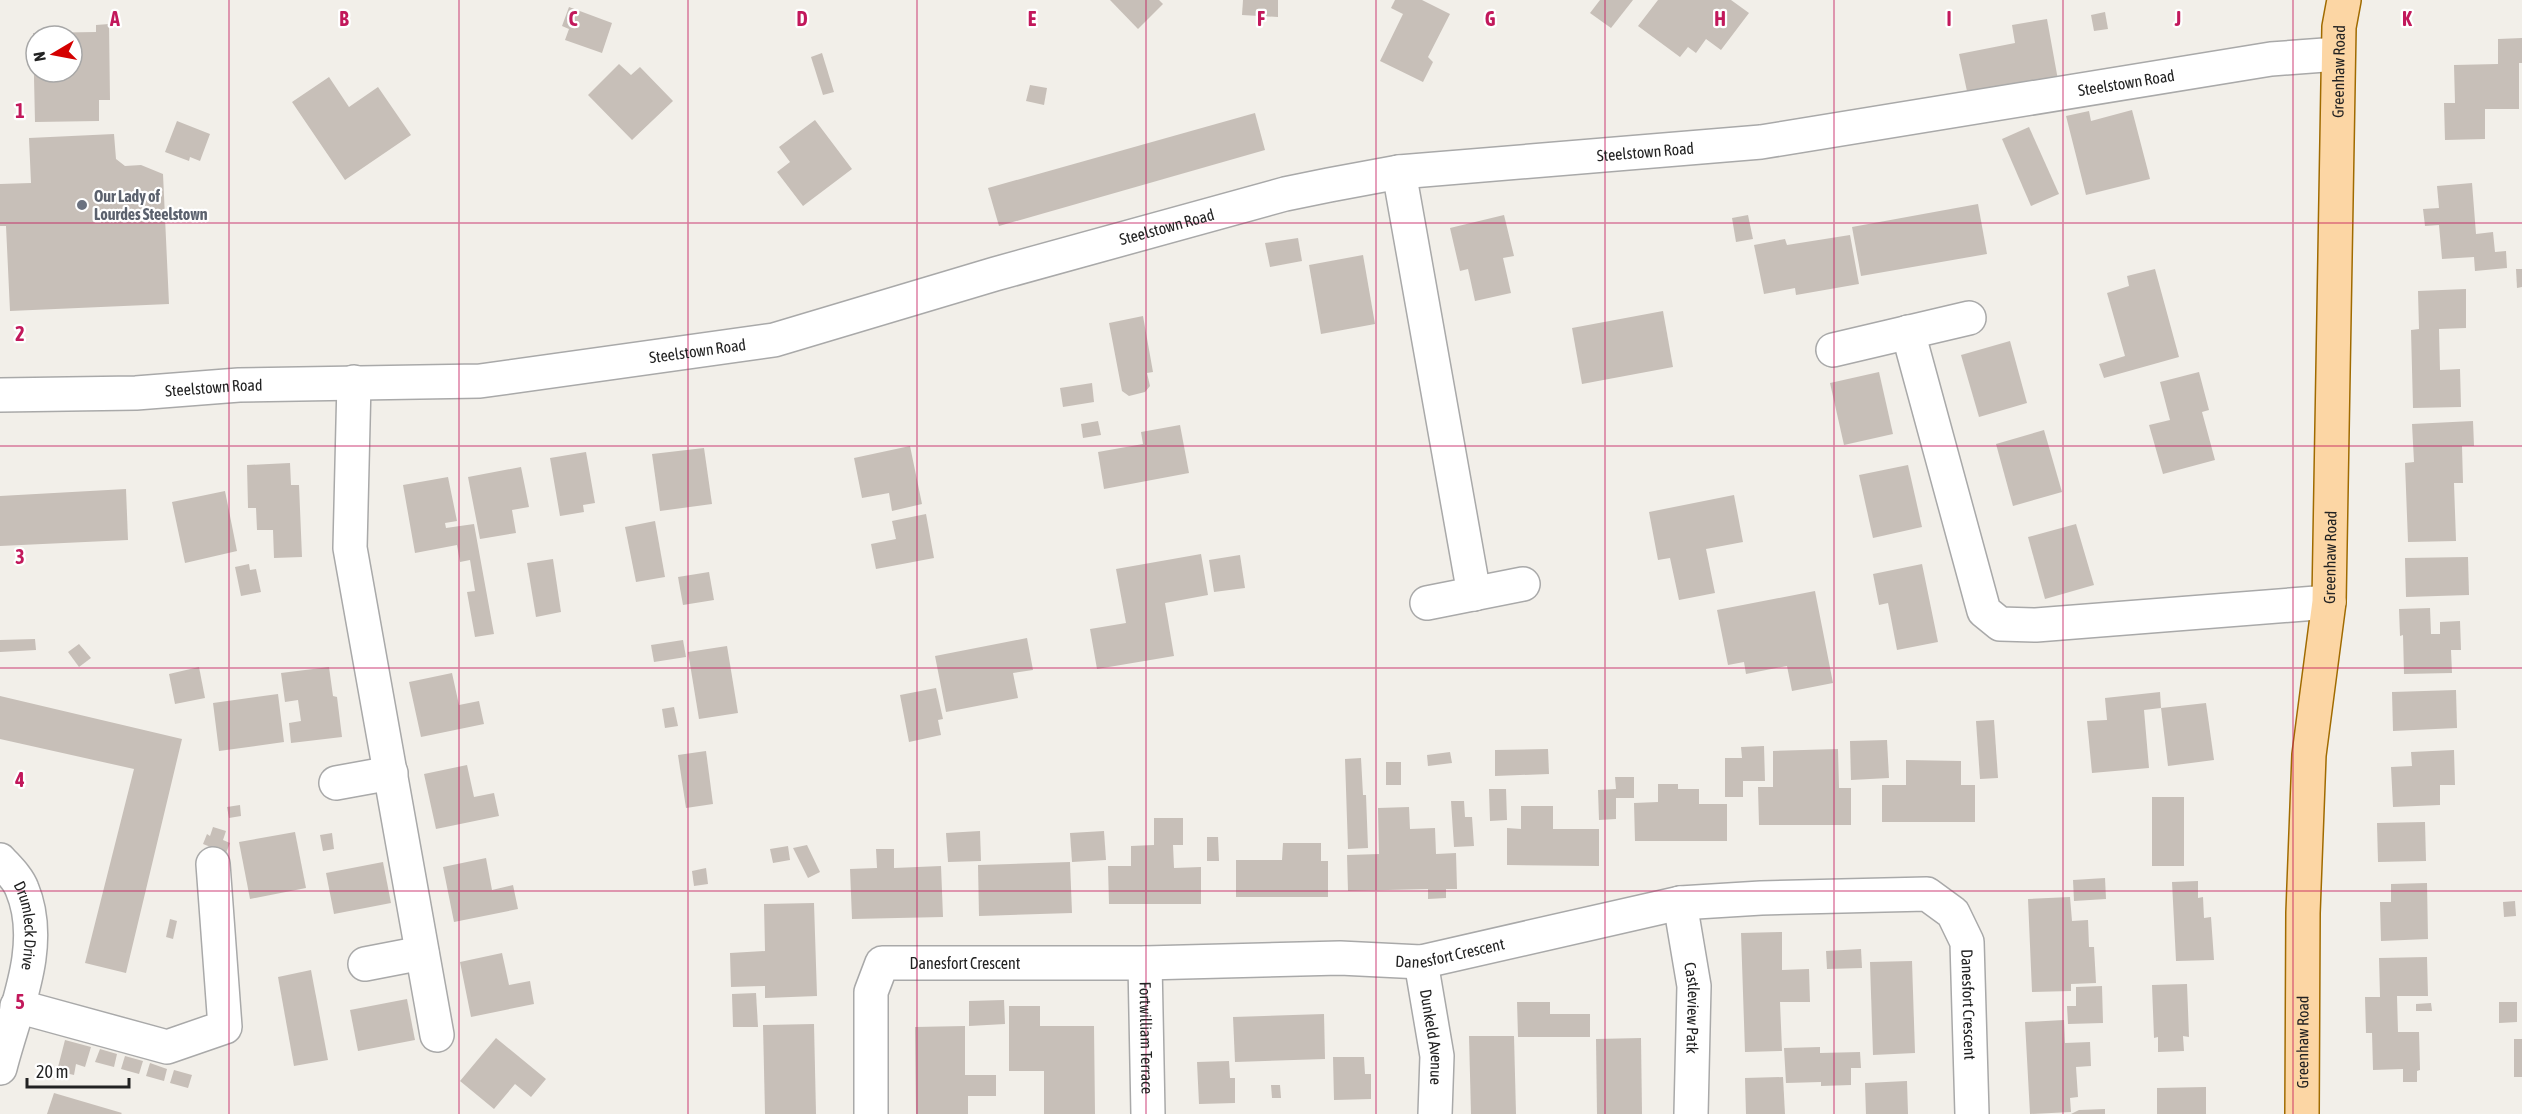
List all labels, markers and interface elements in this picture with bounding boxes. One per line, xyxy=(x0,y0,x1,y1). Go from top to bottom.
text: A xyxy=(109,7,120,30)
text: B xyxy=(339,7,349,30)
text: C xyxy=(569,7,578,30)
text: D xyxy=(796,7,808,30)
text: E xyxy=(1028,7,1037,30)
text: F xyxy=(1257,7,1265,30)
text: G xyxy=(1485,7,1496,30)
text: H xyxy=(1714,7,1726,30)
text: I xyxy=(1946,7,1952,30)
text: J xyxy=(2174,7,2181,30)
text: K xyxy=(2402,7,2412,30)
north arrow xyxy=(24,24,84,84)
street label: Greenhaw Road xyxy=(2328,25,2348,118)
text: N xyxy=(30,50,49,63)
street label: Steelstown Road xyxy=(2077,66,2176,99)
text: 1 xyxy=(15,99,25,122)
street label: Steelstown Road xyxy=(1596,139,1695,165)
place label: Our Lady of Lourdes Steelstown xyxy=(94,187,208,223)
marker: Our Lady of Lourdes Steelstown xyxy=(75,198,89,212)
street label: Steelstown Road xyxy=(1117,205,1216,248)
text: 2 xyxy=(15,322,25,345)
street label: Steelstown Road xyxy=(648,335,747,366)
street label: Steelstown Road xyxy=(164,376,263,400)
street label: Greenhaw Road xyxy=(2320,511,2340,604)
text: 3 xyxy=(15,545,25,568)
text: 4 xyxy=(14,768,25,791)
street label: Drumleck Drive xyxy=(11,878,40,972)
street label: Danesfort Crescent xyxy=(1395,934,1507,971)
street label: Danesfort Crescent xyxy=(1958,949,1979,1061)
street label: Danesfort Crescent xyxy=(910,954,1021,972)
street label: Castleview Patk xyxy=(1681,961,1703,1054)
street label: Fortwilliam Terrace xyxy=(1136,982,1157,1094)
street label: Dunkeld Avenue xyxy=(1417,988,1446,1085)
text: 5 xyxy=(15,990,25,1013)
street label: Greenhaw Road xyxy=(2293,995,2312,1089)
scale bar xyxy=(27,1051,129,1089)
text: 20 m xyxy=(36,1061,68,1082)

